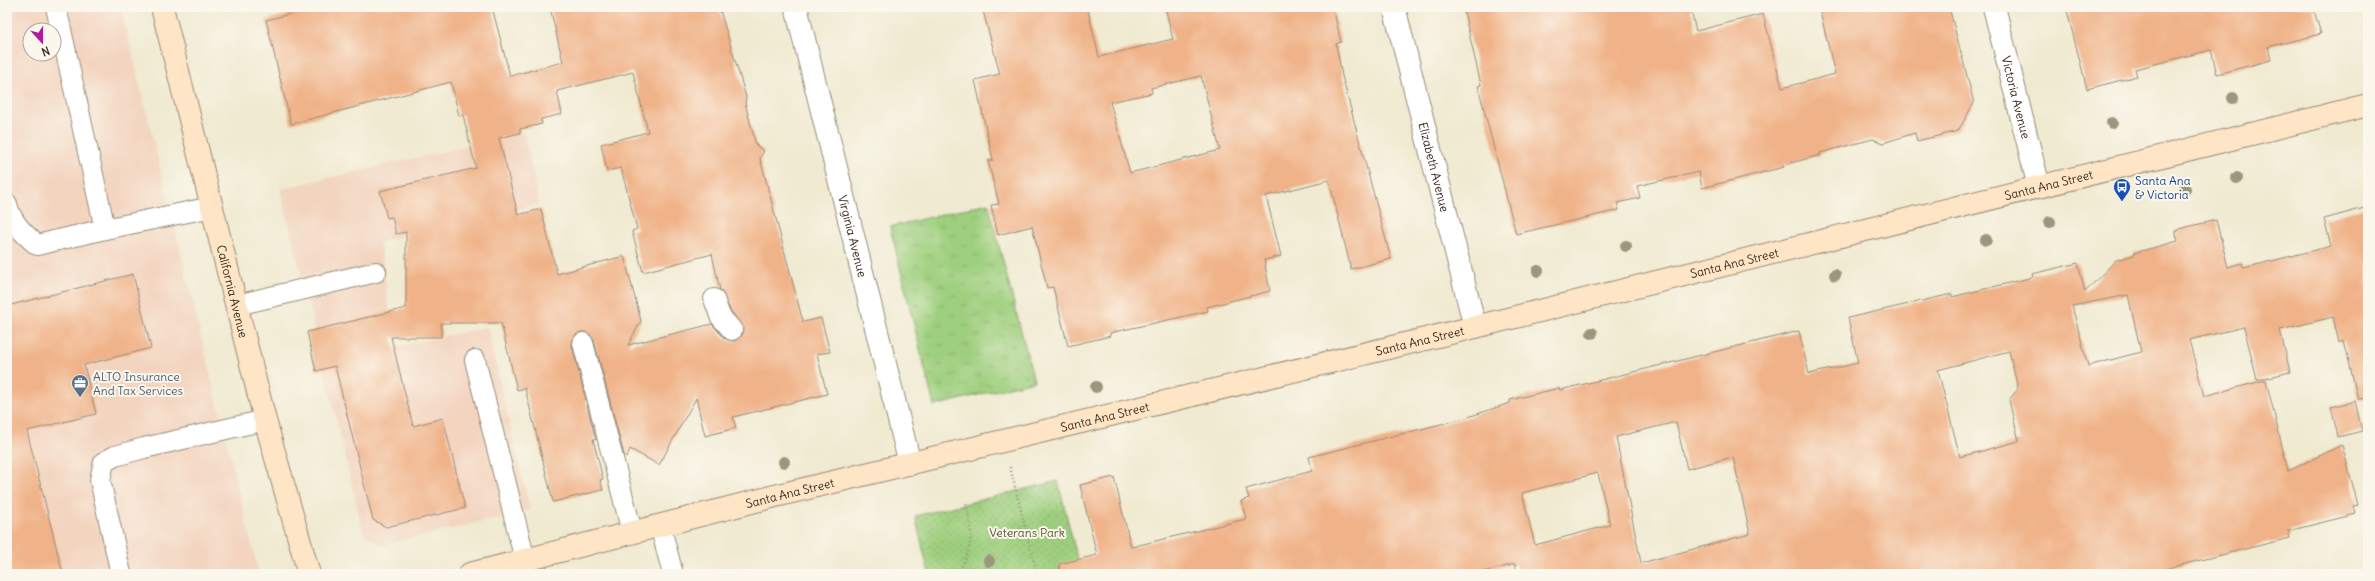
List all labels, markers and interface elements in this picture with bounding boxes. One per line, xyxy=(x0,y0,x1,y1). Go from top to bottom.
north arrow xyxy=(22,22,62,62)
text: N xyxy=(40,43,52,59)
street label: Victoria Avenue xyxy=(1999,54,2034,140)
street label: Elizabeth Avenue xyxy=(1416,120,1453,213)
street label: Santa Ana Street xyxy=(2003,166,2094,203)
place label: Santa Ana & Victoria xyxy=(2135,173,2191,202)
bus stop icon: Santa Ana & Victoria xyxy=(2112,177,2132,202)
street label: Virginia Avenue xyxy=(836,193,871,279)
street label: California Avenue xyxy=(214,243,252,339)
street label: Santa Ana Street xyxy=(1688,244,1780,281)
street label: Santa Ana Street xyxy=(1374,322,1465,358)
place label: ALTO Insurance And Tax Services xyxy=(93,369,183,398)
office icon: ALTO Insurance And Tax Services xyxy=(70,373,90,398)
street label: Santa Ana Street xyxy=(1059,398,1151,434)
street label: Santa Ana Street xyxy=(744,475,836,511)
park label: Veterans Park xyxy=(989,525,1065,540)

